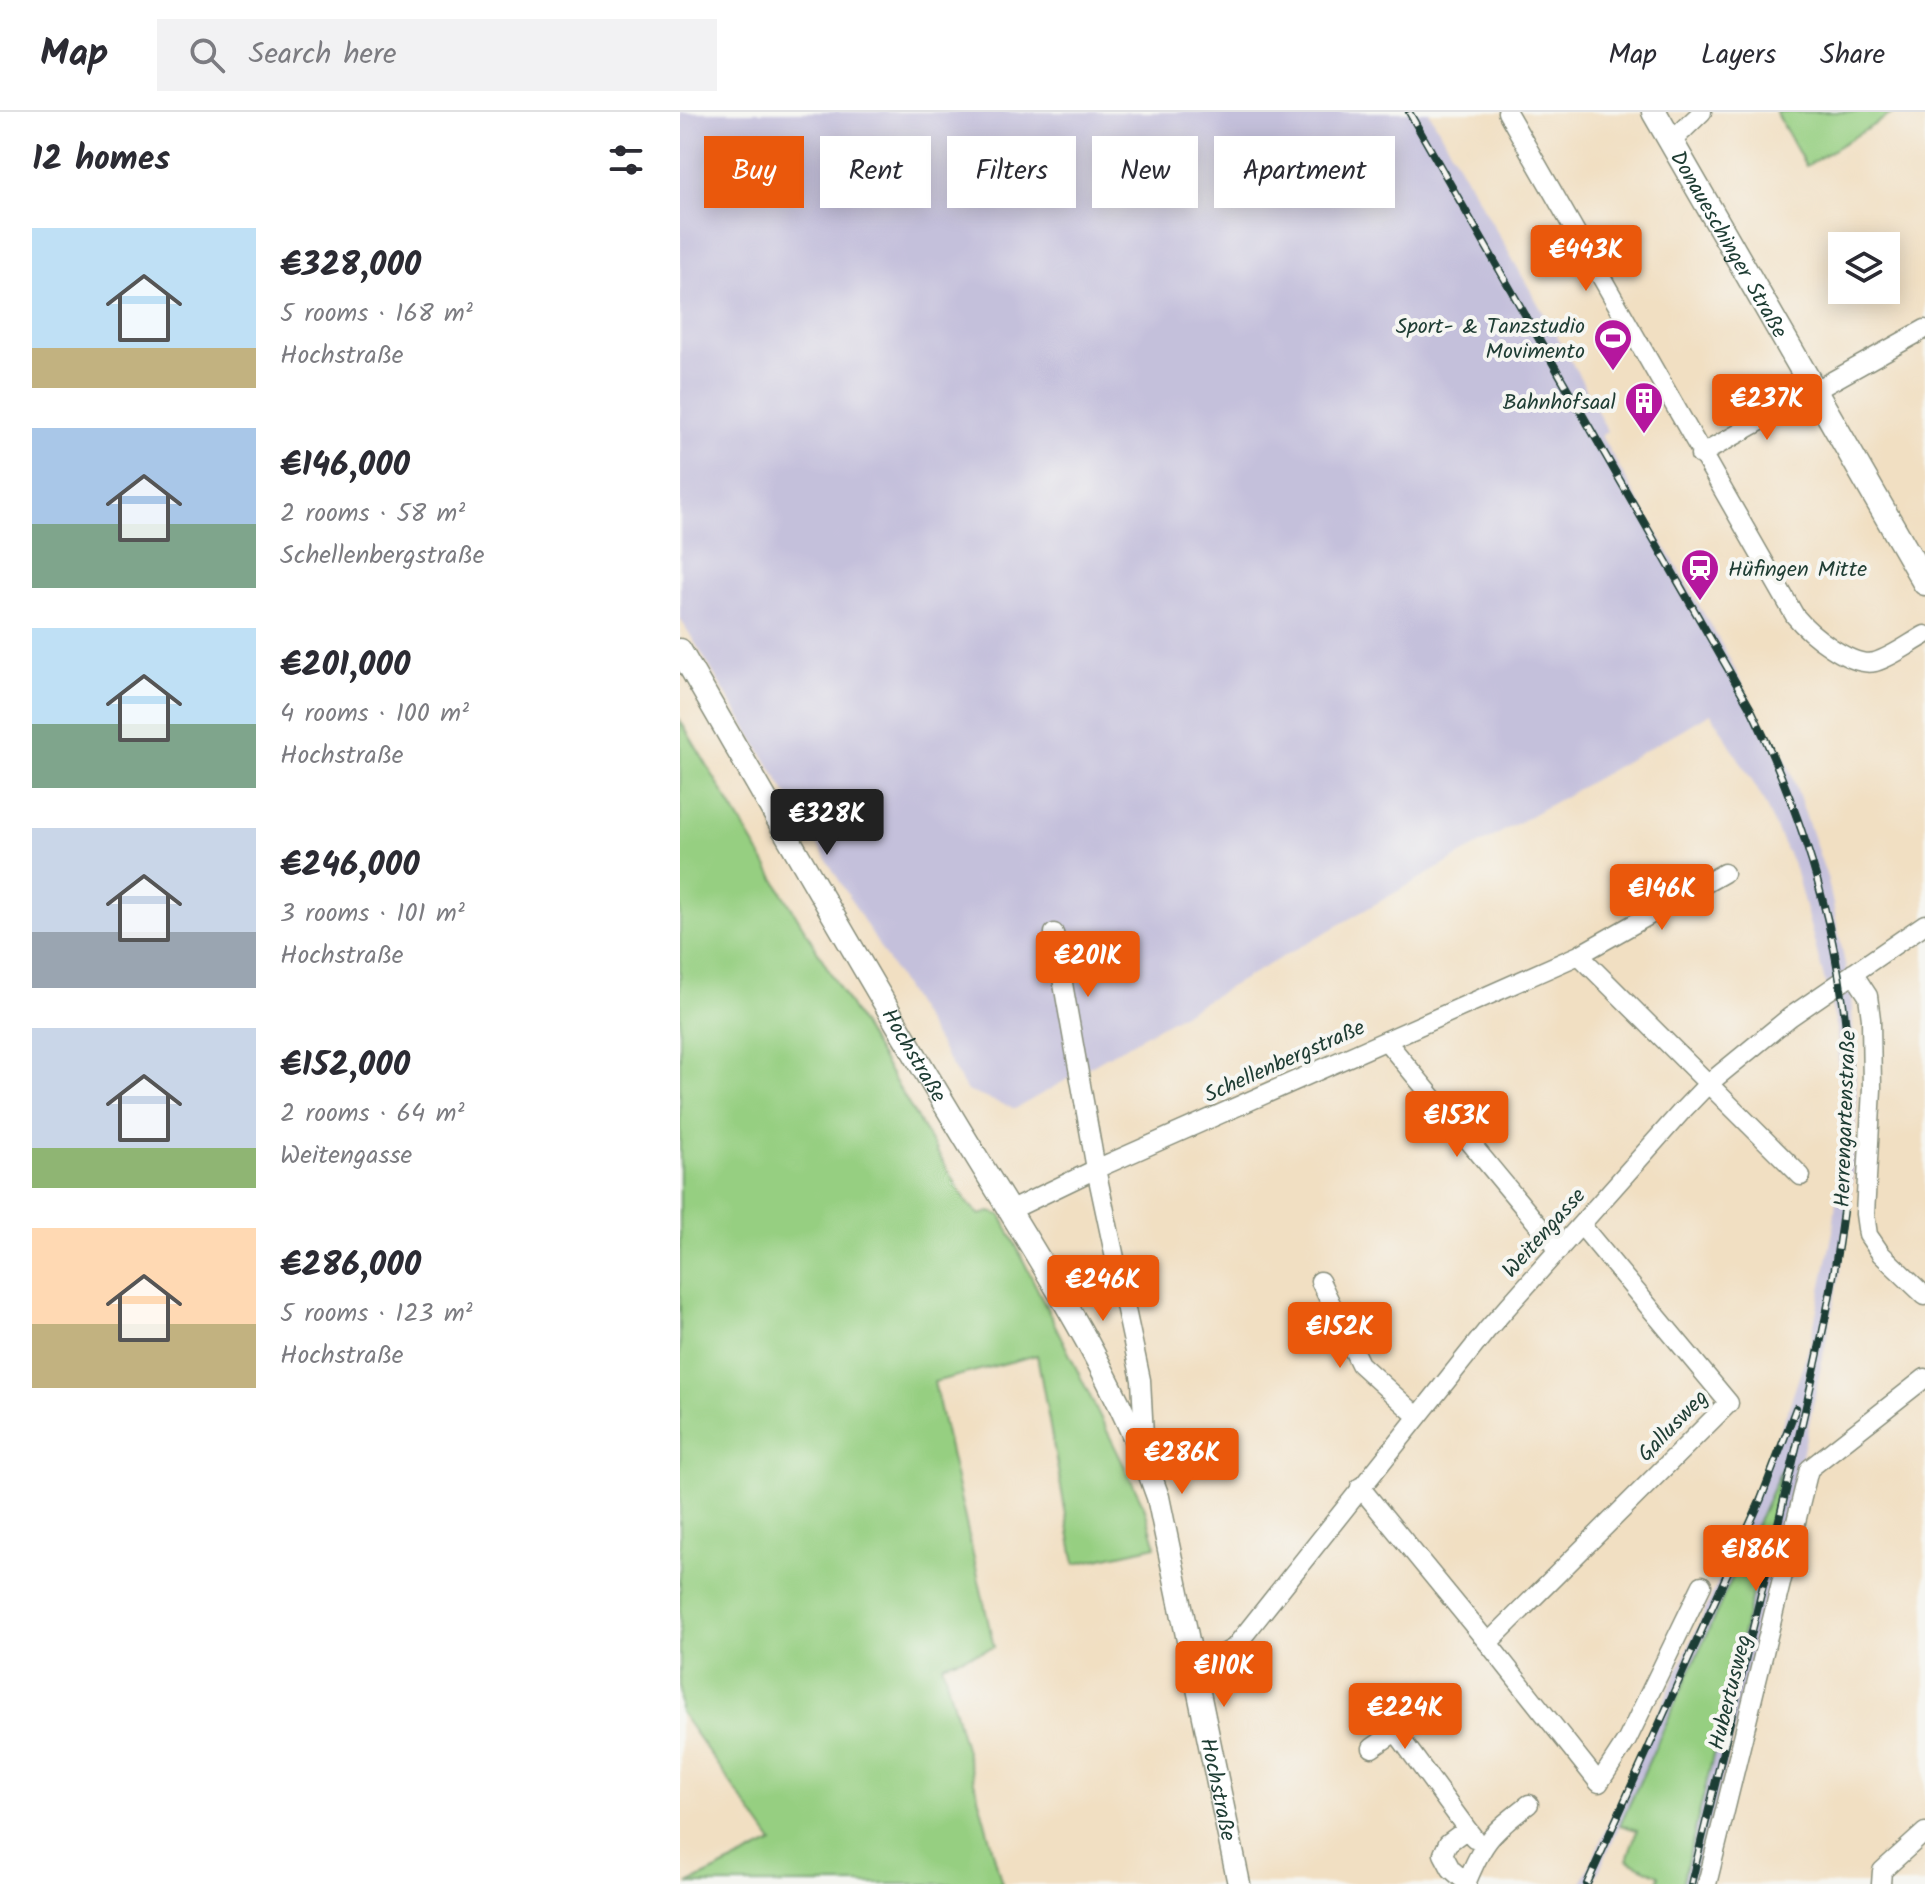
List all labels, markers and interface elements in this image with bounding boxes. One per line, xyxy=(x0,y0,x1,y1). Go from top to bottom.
search box xyxy=(157,19,717,91)
text: Map xyxy=(40,25,109,85)
text: Search here xyxy=(249,31,396,79)
icon: search xyxy=(185,33,229,77)
text: Map xyxy=(1608,33,1657,78)
text: Layers xyxy=(1701,33,1776,78)
text: Share xyxy=(1820,33,1885,78)
text: 12 homes xyxy=(32,133,170,187)
chip: Buy xyxy=(704,136,804,208)
chip: Rent xyxy=(820,136,931,208)
chip: Filters xyxy=(947,136,1076,208)
chip: New xyxy=(1092,136,1198,208)
chip: Apartment xyxy=(1214,136,1395,208)
icon: filters xyxy=(604,138,648,182)
street label: Donaueschinger Straße xyxy=(1660,144,1796,346)
pin: €443K xyxy=(1530,225,1642,293)
text: €443K xyxy=(1549,230,1623,272)
map controls xyxy=(1828,232,1900,304)
button: layers xyxy=(1828,232,1900,304)
text: €328,000 xyxy=(280,239,421,293)
icon: home xyxy=(96,260,192,356)
text: 5 rooms · 168 m² xyxy=(280,293,473,335)
place label: Sport- & Tanzstudio Movimento xyxy=(1396,310,1585,370)
sports icon: Sport- & Tanzstudio Movimento xyxy=(1592,317,1634,372)
text: Hochstraße xyxy=(280,335,404,377)
pin: €237K xyxy=(1711,374,1823,442)
text: €237K xyxy=(1730,379,1804,421)
building icon: Bahnhofsaal xyxy=(1623,380,1665,435)
place label: Bahnhofsaal xyxy=(1503,386,1617,421)
text: €146,000 xyxy=(280,439,410,493)
icon: home xyxy=(96,460,192,556)
text: 2 rooms · 58 m² xyxy=(280,493,465,535)
text: Schellenbergstraße xyxy=(280,535,484,577)
station icon: Hüfingen Mitte xyxy=(1679,547,1721,602)
place label: Hüfingen Mitte xyxy=(1728,553,1867,588)
text: €201,000 xyxy=(280,639,410,693)
icon: home xyxy=(96,660,192,756)
text: 4 rooms · 100 m² xyxy=(280,693,469,735)
text: Hochstraße xyxy=(280,735,404,777)
pin: €328K xyxy=(771,789,883,857)
text: €328K xyxy=(789,794,865,836)
text: €246,000 xyxy=(280,839,420,893)
icon: home xyxy=(96,860,192,956)
pin: €146K xyxy=(1606,864,1718,932)
text: €146K xyxy=(1628,869,1696,911)
text: 3 rooms · 101 m² xyxy=(280,893,465,935)
pin: €201K xyxy=(1032,931,1144,999)
text: Hochstraße xyxy=(280,935,404,977)
text: €201K xyxy=(1054,936,1122,978)
street label: Hochstraße xyxy=(871,1002,955,1110)
street label: Schellenbergstraße xyxy=(1199,1011,1371,1113)
street label: Herrengartenstraße xyxy=(1826,1030,1867,1208)
text: €152,000 xyxy=(280,1039,410,1093)
icon: home xyxy=(96,1060,192,1156)
pin: €153K xyxy=(1401,1091,1513,1159)
text: 2 rooms · 64 m² xyxy=(280,1093,464,1135)
text: €153K xyxy=(1423,1096,1491,1138)
text: Weitengasse xyxy=(280,1135,412,1177)
street label: Weitengasse xyxy=(1494,1180,1595,1287)
text: €286,000 xyxy=(280,1239,421,1293)
pin: €246K xyxy=(1047,1255,1159,1323)
icon: home xyxy=(96,1260,192,1356)
text: €246K xyxy=(1065,1260,1141,1302)
text: 5 rooms · 123 m² xyxy=(280,1293,473,1335)
pin: €152K xyxy=(1284,1302,1396,1370)
text: €152K xyxy=(1306,1307,1374,1349)
text: Hochstraße xyxy=(280,1335,404,1377)
street label: Gallusweg xyxy=(1630,1382,1718,1471)
pin: €286K xyxy=(1126,1428,1238,1496)
text: €286K xyxy=(1144,1433,1220,1475)
pin: €186K xyxy=(1700,1525,1812,1593)
text: €186K xyxy=(1721,1530,1791,1572)
street label: Hubertusweg xyxy=(1700,1631,1763,1754)
pin: €110K xyxy=(1168,1641,1280,1709)
text: €110K xyxy=(1193,1646,1255,1688)
pin: €224K xyxy=(1349,1683,1461,1751)
text: €224K xyxy=(1367,1688,1443,1730)
street label: Hochstraße xyxy=(1189,1735,1245,1845)

